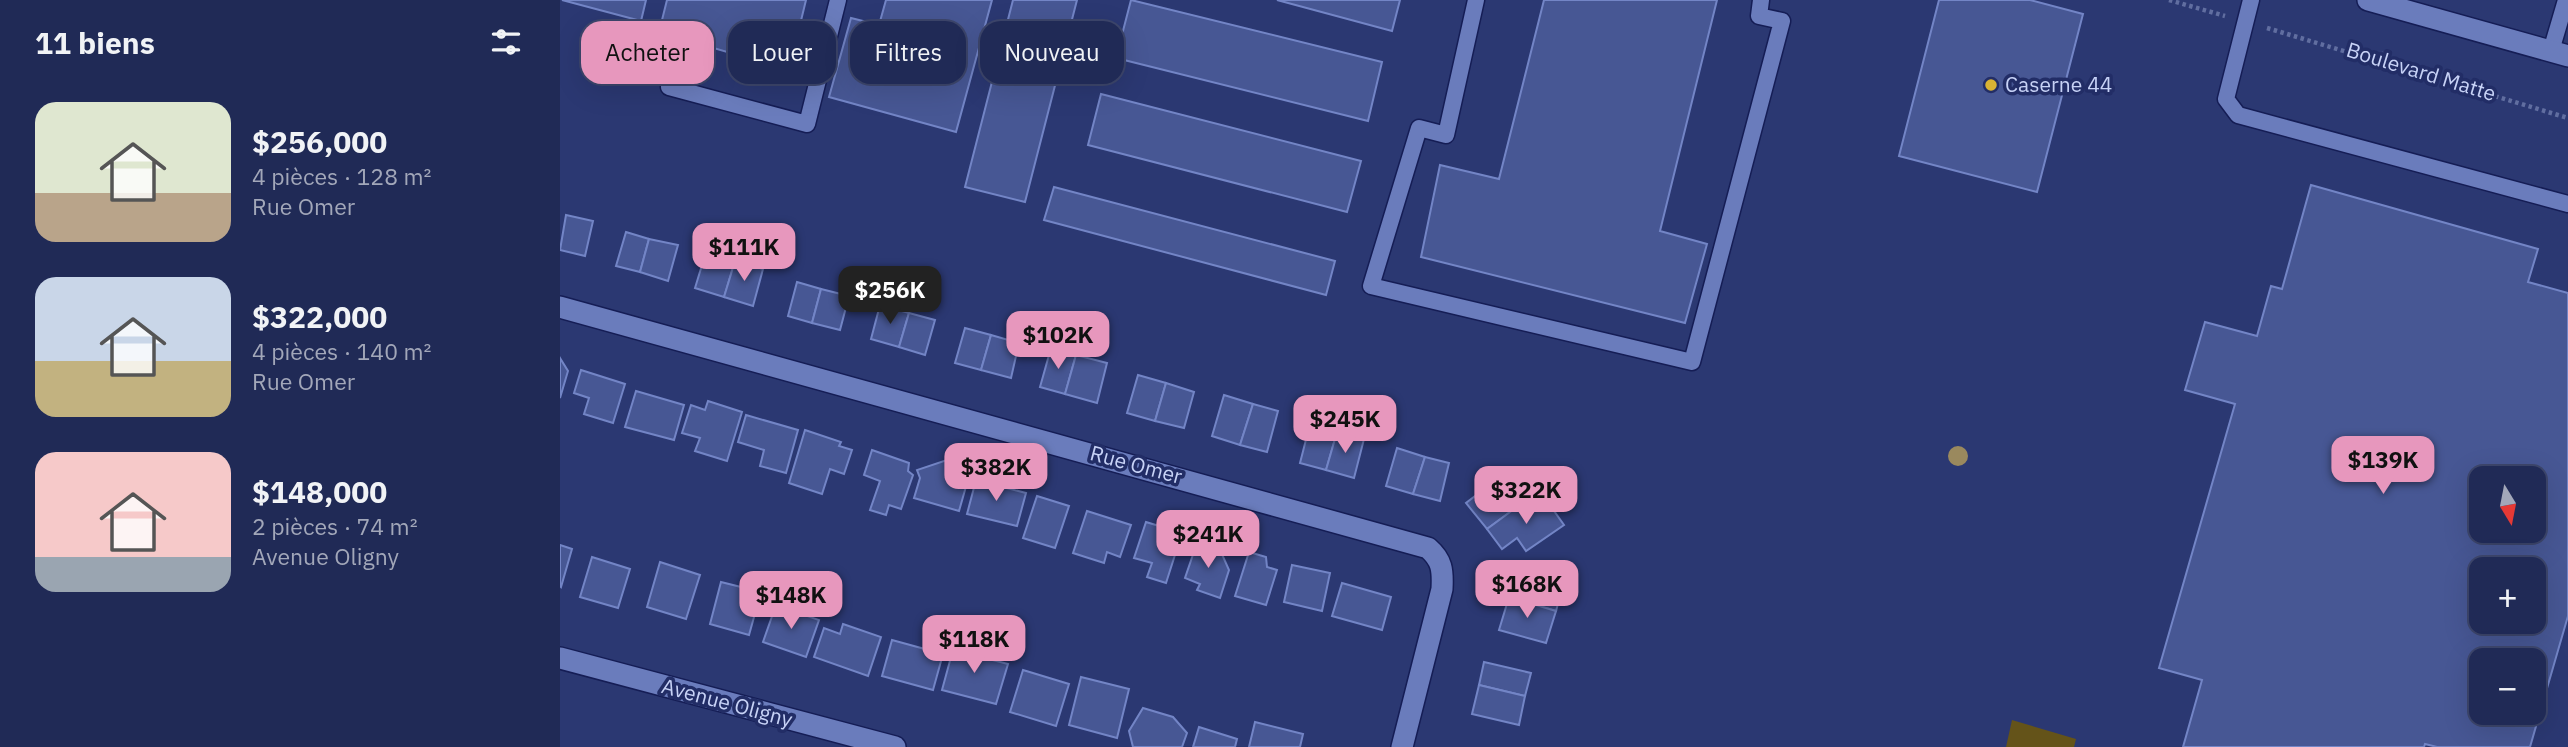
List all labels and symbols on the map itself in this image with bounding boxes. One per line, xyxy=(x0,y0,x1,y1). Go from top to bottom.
street label: Boulevard Matte xyxy=(2343,35,2499,107)
place label: Caserne 44 xyxy=(2005,70,2112,98)
marker: Caserne 44 xyxy=(1983,77,1999,93)
pin: $111K xyxy=(695,224,793,283)
pin: $256K xyxy=(841,266,939,326)
pin: $102K xyxy=(1009,312,1107,371)
pin: $245K xyxy=(1296,396,1394,455)
pin: $139K xyxy=(2334,436,2432,496)
street label: Rue Omer xyxy=(1087,438,1186,490)
pin: $382K xyxy=(947,444,1045,503)
pin: $322K xyxy=(1477,466,1575,526)
north arrow xyxy=(2469,466,2546,542)
pin: $241K xyxy=(1159,510,1257,570)
pin: $168K xyxy=(1478,560,1576,620)
pin: $148K xyxy=(742,572,840,631)
pin: $118K xyxy=(925,616,1023,675)
street label: Avenue Oligny xyxy=(659,671,796,733)

